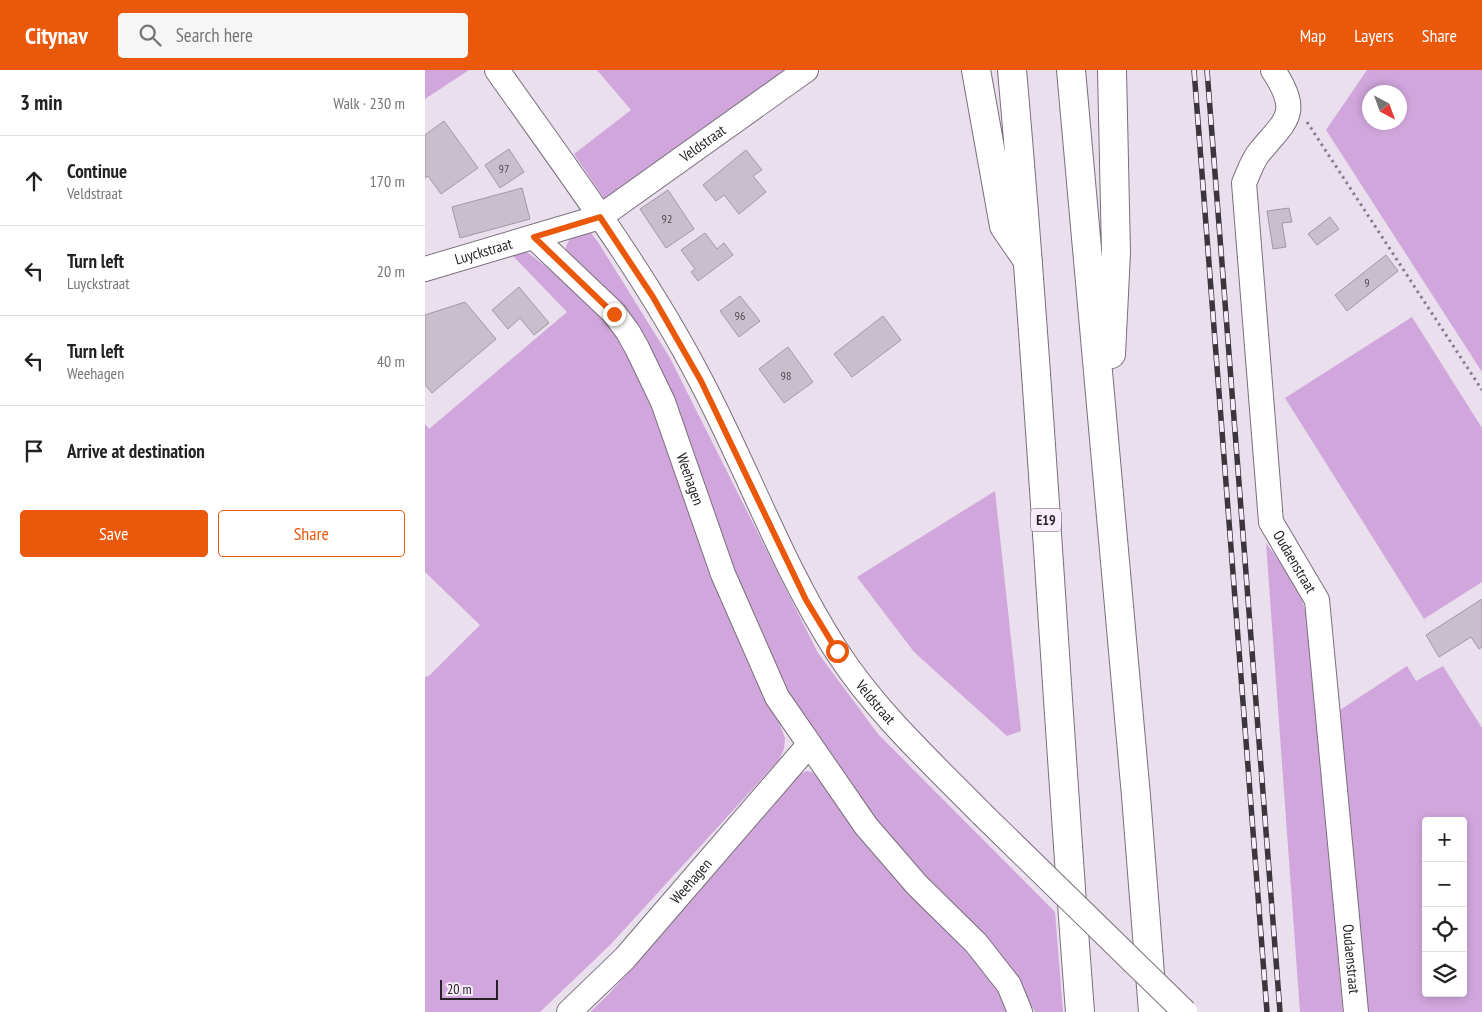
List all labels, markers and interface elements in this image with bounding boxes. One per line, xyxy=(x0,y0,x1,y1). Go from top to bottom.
search box xyxy=(118,13,468,58)
text: Citynav xyxy=(25,20,88,51)
icon: search xyxy=(136,21,164,49)
text: Search here xyxy=(176,23,253,47)
text: Map xyxy=(1300,24,1326,47)
text: Layers xyxy=(1354,24,1394,47)
text: Share xyxy=(1422,24,1457,47)
north arrow xyxy=(1362,85,1407,130)
text: 3 min xyxy=(20,89,62,116)
text: Walk · 230 m xyxy=(333,93,405,113)
street label: Veldstraat xyxy=(675,120,729,167)
text: Continue xyxy=(67,159,127,183)
house number: 97 xyxy=(499,161,509,176)
icon: ahead xyxy=(20,167,48,195)
text: 170 m xyxy=(370,171,405,191)
text: Veldstraat xyxy=(67,183,122,203)
house number: 92 xyxy=(662,211,672,226)
street label: Luyckstraat xyxy=(452,234,514,269)
text: Turn left xyxy=(67,249,124,273)
icon: left xyxy=(20,257,48,285)
text: 20 m xyxy=(377,261,405,281)
text: Luyckstraat xyxy=(67,273,130,293)
house number: 9 xyxy=(1364,275,1370,290)
route end xyxy=(603,303,626,326)
house number: 96 xyxy=(735,308,745,323)
text: Turn left xyxy=(67,339,124,363)
icon: left xyxy=(20,347,48,375)
text: 40 m xyxy=(377,351,405,371)
text: Weehagen xyxy=(67,363,124,383)
house number: 98 xyxy=(781,368,791,383)
icon: arrive xyxy=(20,437,48,465)
text: Arrive at destination xyxy=(67,439,205,463)
street label: Weehagen xyxy=(673,451,708,508)
road number: E19 xyxy=(1031,508,1061,532)
button: Save xyxy=(20,510,208,557)
button: Share xyxy=(218,510,405,557)
street label: Oudaenstraat xyxy=(1269,527,1321,596)
route start xyxy=(826,640,849,663)
street label: Veldstraat xyxy=(851,675,900,728)
map controls xyxy=(1422,817,1467,997)
button: + xyxy=(1422,817,1467,862)
street label: Weehagen xyxy=(666,855,715,908)
button: − xyxy=(1422,862,1467,907)
button: locate xyxy=(1422,907,1467,952)
street label: Oudaenstraat xyxy=(1339,923,1364,994)
button: layers xyxy=(1422,952,1467,997)
scale bar xyxy=(440,977,497,1000)
text: 20 m xyxy=(447,980,472,998)

